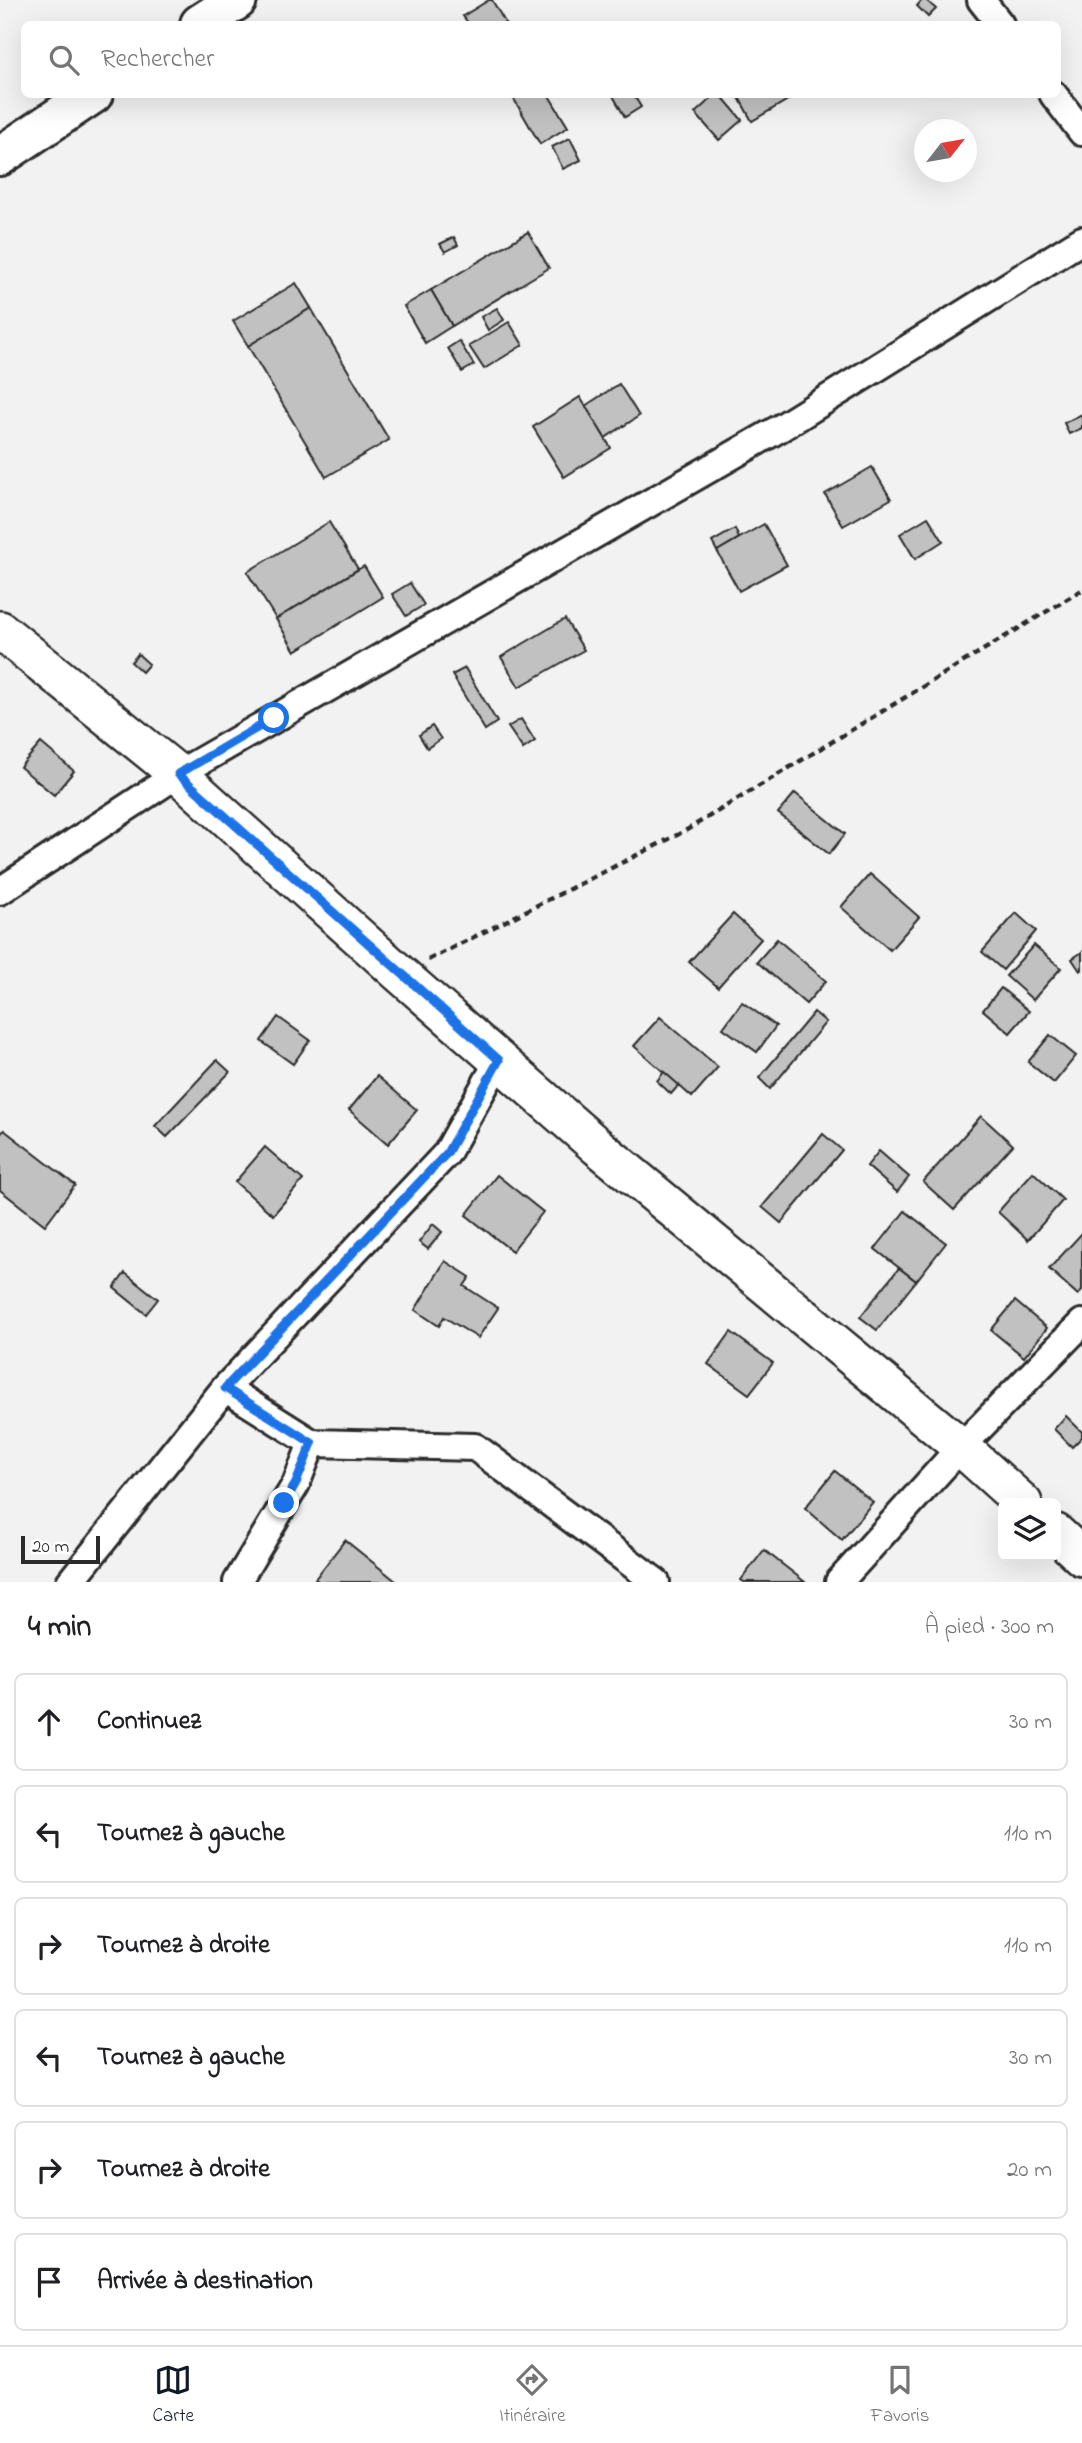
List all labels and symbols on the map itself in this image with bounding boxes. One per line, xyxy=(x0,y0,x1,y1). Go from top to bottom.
north arrow xyxy=(914,119,977,182)
route start xyxy=(258,702,289,733)
route end xyxy=(268,1487,299,1518)
scale bar xyxy=(21,1533,100,1565)

